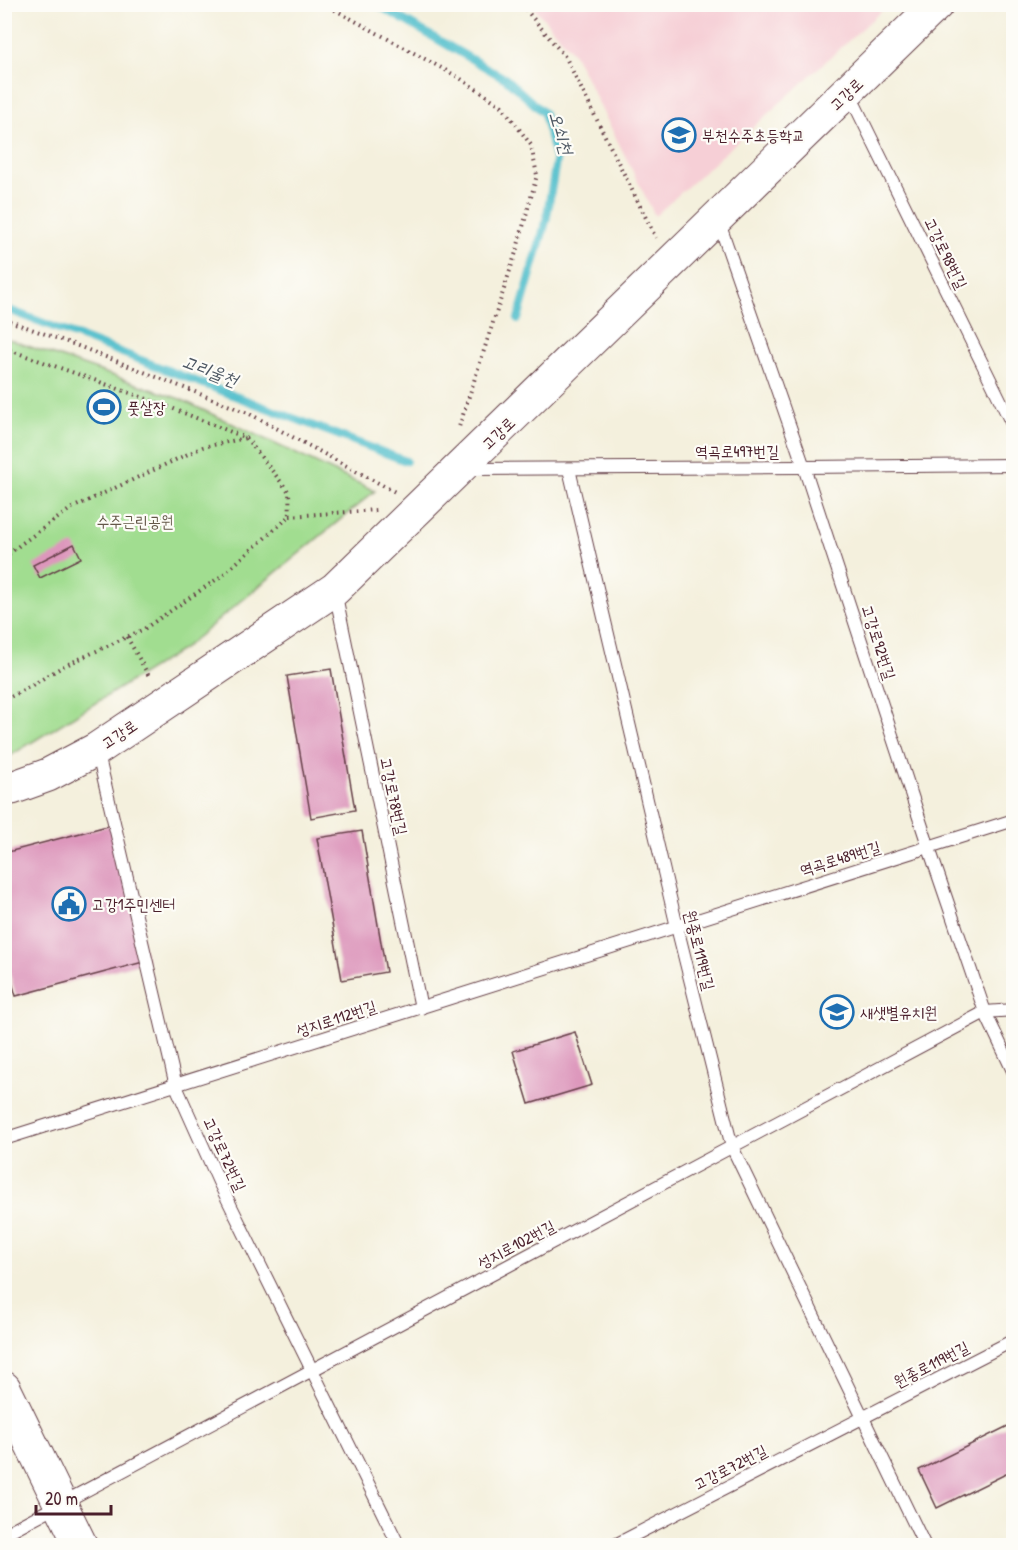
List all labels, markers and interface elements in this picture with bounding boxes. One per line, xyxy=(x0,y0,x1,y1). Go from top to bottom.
street label: 고강로 xyxy=(824,73,868,115)
water label: 오쇠천 xyxy=(543,109,580,159)
school or university icon: 부천수주초등학교 xyxy=(661,117,697,153)
place label: 부천수주초등학교 xyxy=(702,124,805,146)
street label: 고강로98번길 xyxy=(919,213,973,293)
water label: 고리울천 xyxy=(179,348,243,393)
sports icon: 풋살장 xyxy=(86,389,122,425)
place label: 풋살장 xyxy=(127,396,166,418)
street label: 고강로 xyxy=(476,412,520,454)
street label: 역곡로497번길 xyxy=(695,440,779,462)
park label: 수주근린공원 xyxy=(96,510,174,532)
street label: 고강로92번길 xyxy=(857,602,902,682)
street label: 고강로 xyxy=(97,714,141,754)
street label: 고강로78번길 xyxy=(375,755,413,837)
street label: 역곡로489번길 xyxy=(797,835,883,881)
public building icon: 고강1주민센터 xyxy=(51,886,87,922)
place label: 고강1주민센터 xyxy=(92,893,175,915)
street label: 원종로119번길 xyxy=(679,908,721,992)
school or university icon: 새샛별유치원 xyxy=(819,994,855,1030)
street label: 성지로112번길 xyxy=(293,995,379,1041)
place label: 새샛별유치원 xyxy=(860,1001,937,1023)
street label: 고강로72번길 xyxy=(198,1113,252,1195)
street label: 성지로102번길 xyxy=(473,1214,559,1274)
street label: 원종로119번길 xyxy=(890,1336,973,1392)
street label: 고강로72번길 xyxy=(689,1439,771,1495)
scale bar xyxy=(36,1478,111,1516)
text: 20 m xyxy=(45,1486,78,1511)

